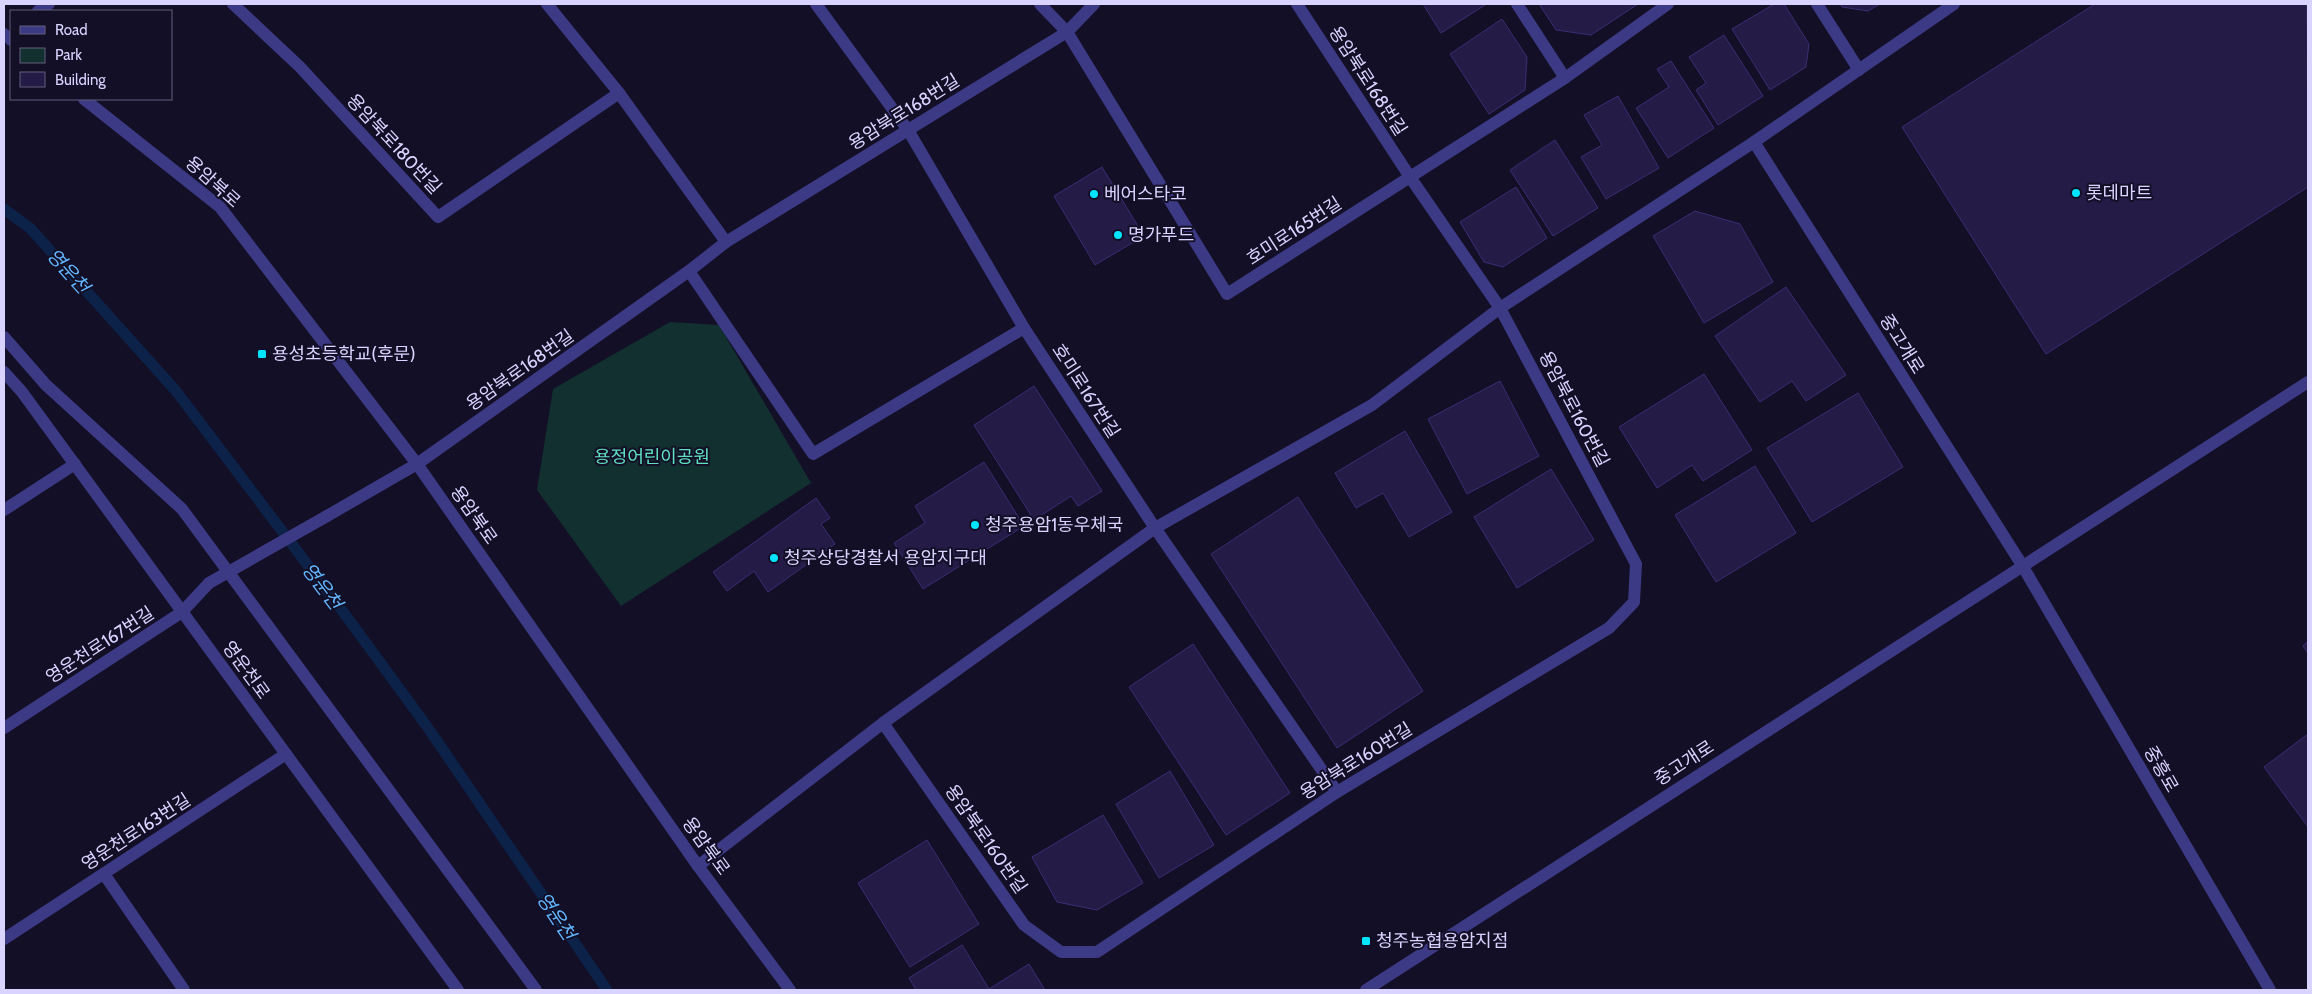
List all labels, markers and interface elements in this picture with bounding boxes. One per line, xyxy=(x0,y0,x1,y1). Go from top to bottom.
legend xyxy=(10,10,172,100)
text: Road xyxy=(55,21,88,39)
street label: 용암북로168번길 xyxy=(1324,22,1412,140)
text: Park xyxy=(55,46,82,64)
street label: 용암북로168번길 xyxy=(845,69,963,155)
text: Building xyxy=(55,71,106,89)
street label: 용암북로180번길 xyxy=(342,89,446,199)
street label: 용암북로 xyxy=(181,152,245,212)
place label: 롯데마트 xyxy=(2086,182,2152,204)
place label: 베어스타코 xyxy=(1104,183,1187,205)
marker: 롯데마트 xyxy=(2070,187,2082,199)
marker: 베어스타코 xyxy=(1088,188,1100,200)
street label: 호미로165번길 xyxy=(1242,192,1346,270)
place label: 명가푸드 xyxy=(1128,224,1194,246)
marker: 명가푸드 xyxy=(1112,229,1124,241)
water label: 영운천 xyxy=(42,244,95,299)
street label: 중고개로 xyxy=(1875,310,1929,378)
street label: 용암북로168번길 xyxy=(462,325,578,415)
street label: 호미로167번길 xyxy=(1047,340,1125,442)
place label: 용성초등학교(후문) xyxy=(272,343,416,365)
street label: 용암북로160번길 xyxy=(1534,347,1614,471)
marker: 용성초등학교(후문) xyxy=(256,348,268,360)
park label: 용정어린이공원 xyxy=(594,446,710,468)
street label: 용암북로 xyxy=(446,482,502,548)
place label: 청주용암1동우체국 xyxy=(985,514,1123,536)
marker: 청주용암1동우체국 xyxy=(969,519,981,531)
place label: 청주상당경찰서 용암지구대 xyxy=(784,547,987,569)
marker: 청주상당경찰서 용암지구대 xyxy=(768,552,780,564)
water label: 영운천 xyxy=(297,558,348,615)
street label: 영운천로167번길 xyxy=(42,602,158,688)
street label: 영운천로 xyxy=(218,637,274,703)
street label: 용암북로160번길 xyxy=(1296,718,1416,804)
street label: 중고개로 xyxy=(1650,736,1718,790)
street label: 중흥로 xyxy=(2139,742,2183,796)
street label: 용암북로160번길 xyxy=(940,780,1032,898)
street label: 영운천로163번길 xyxy=(78,789,194,875)
street label: 용암북로 xyxy=(678,813,734,879)
water label: 영운천 xyxy=(532,888,581,945)
place label: 청주농협용암지점 xyxy=(1376,930,1508,952)
marker: 청주농협용암지점 xyxy=(1360,935,1372,947)

